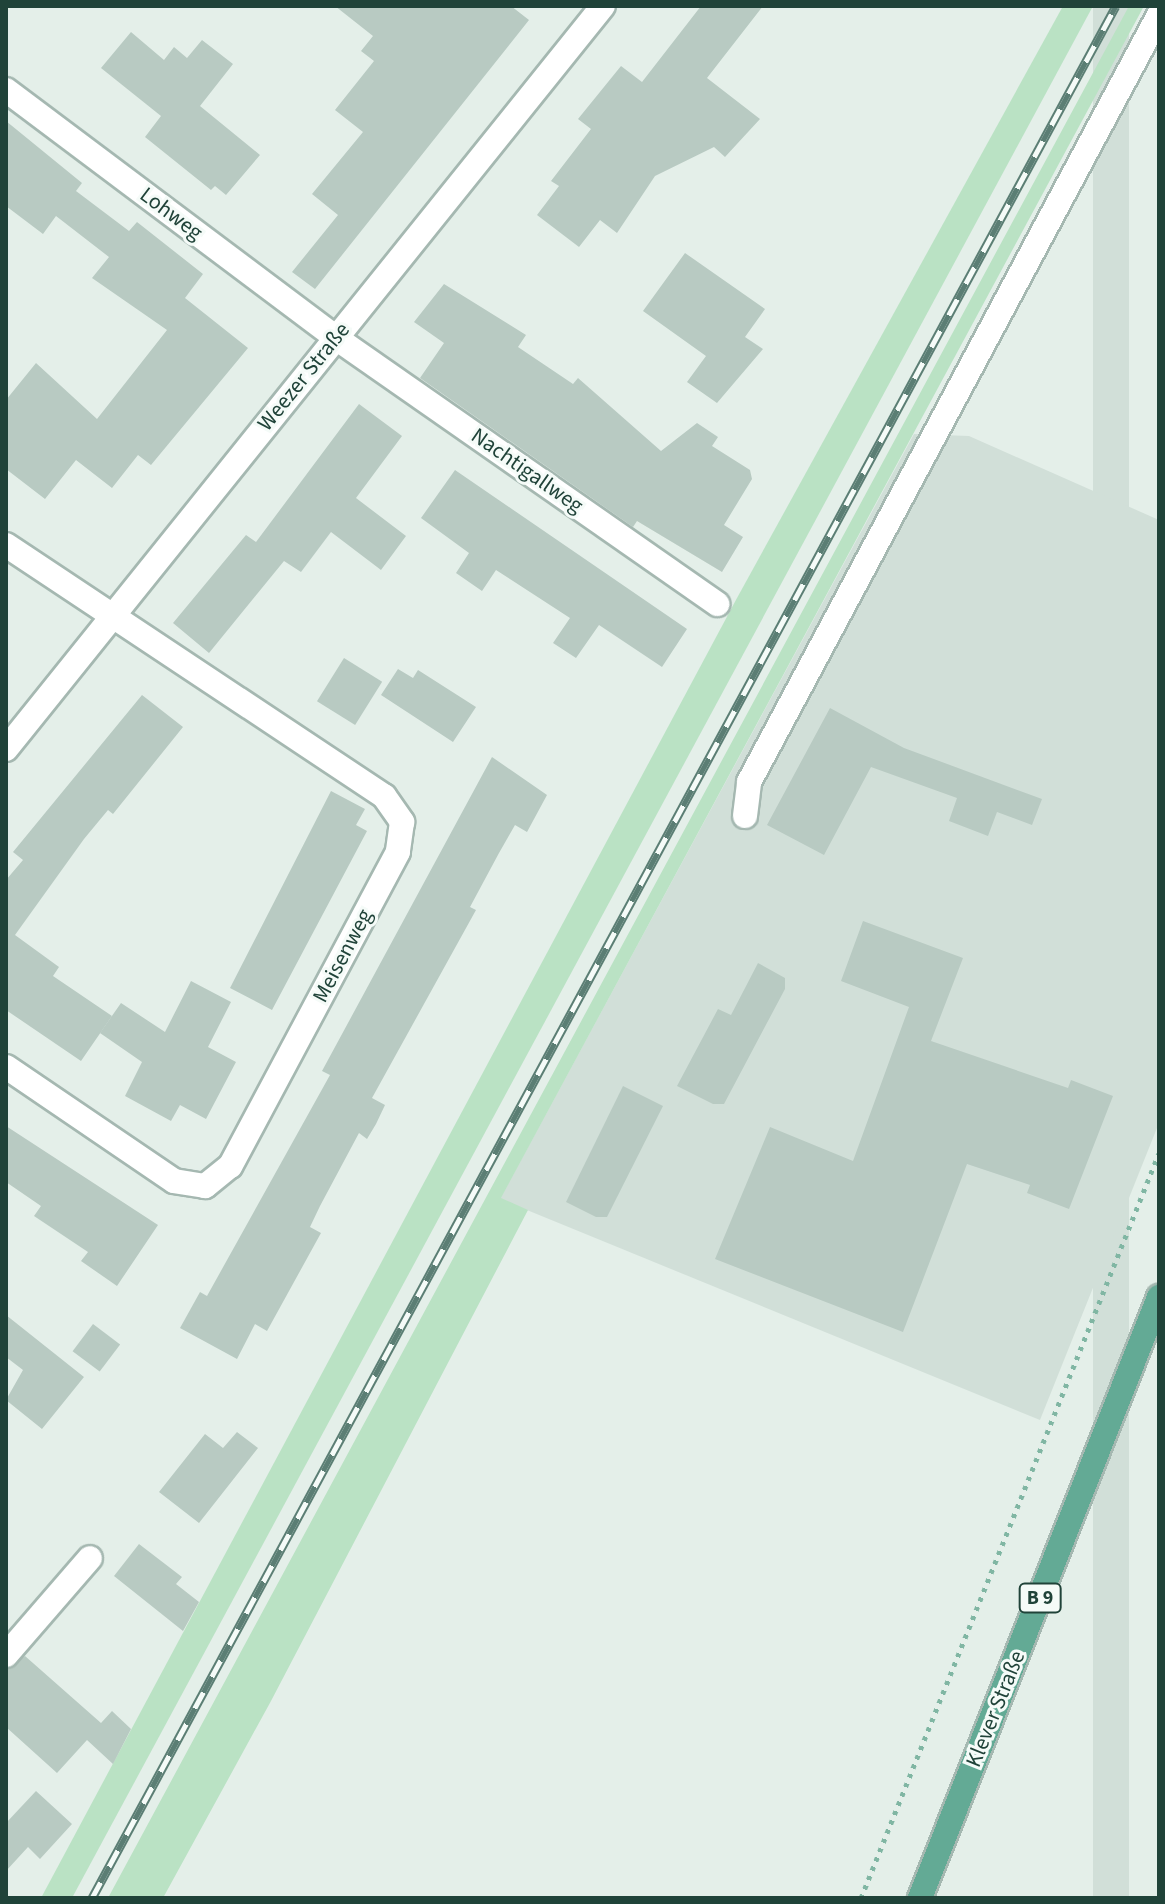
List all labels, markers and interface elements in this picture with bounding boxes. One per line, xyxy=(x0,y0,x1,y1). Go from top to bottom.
street label: Lohweg xyxy=(134,182,208,246)
street label: Weezer Straße xyxy=(252,318,356,436)
street label: Nachtigallweg xyxy=(466,423,588,519)
street label: Meisenweg xyxy=(307,905,379,1007)
road number: B 9 xyxy=(1018,1582,1062,1614)
street label: Klever Straße xyxy=(961,1647,1031,1771)

